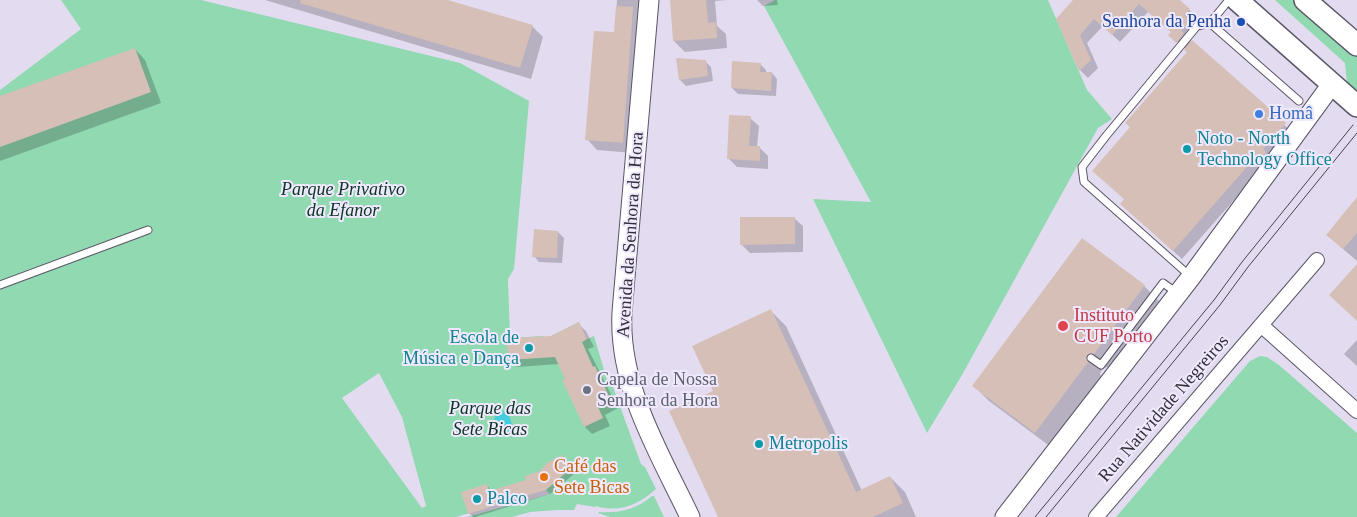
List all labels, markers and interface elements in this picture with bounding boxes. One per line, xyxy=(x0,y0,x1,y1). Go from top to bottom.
place label: Senhora da Penha xyxy=(1102,11,1231,33)
marker: Senhora da Penha xyxy=(1235,16,1247,28)
place label: Homâ xyxy=(1269,103,1313,125)
marker: Homâ xyxy=(1253,108,1265,120)
place label: Noto - North Technology Office xyxy=(1197,128,1332,170)
street label: Avenida da Senhora da Hora xyxy=(613,131,649,339)
marker: Noto - North Technology Office xyxy=(1181,143,1193,155)
park label: Parque Privativo da Efanor xyxy=(281,179,405,222)
place label: Instituto CUF Porto xyxy=(1074,305,1153,348)
marker: Instituto CUF Porto xyxy=(1056,319,1070,333)
place label: Escola de Música e Dança xyxy=(403,327,519,369)
street label: Rua Natividade Negreiros xyxy=(1094,331,1234,487)
marker: Escola de Música e Dança xyxy=(523,342,535,354)
place label: Capela de Nossa Senhora da Hora xyxy=(597,369,718,412)
marker: Capela de Nossa Senhora da Hora xyxy=(581,384,593,396)
park label: Parque das Sete Bicas xyxy=(449,398,531,440)
place label: Metropolis xyxy=(769,433,848,455)
marker: Metropolis xyxy=(753,438,765,450)
place label: Café das Sete Bicas xyxy=(554,456,629,498)
marker: Café das Sete Bicas xyxy=(538,471,550,483)
place label: Palco xyxy=(487,488,527,510)
marker: Palco xyxy=(471,493,483,505)

